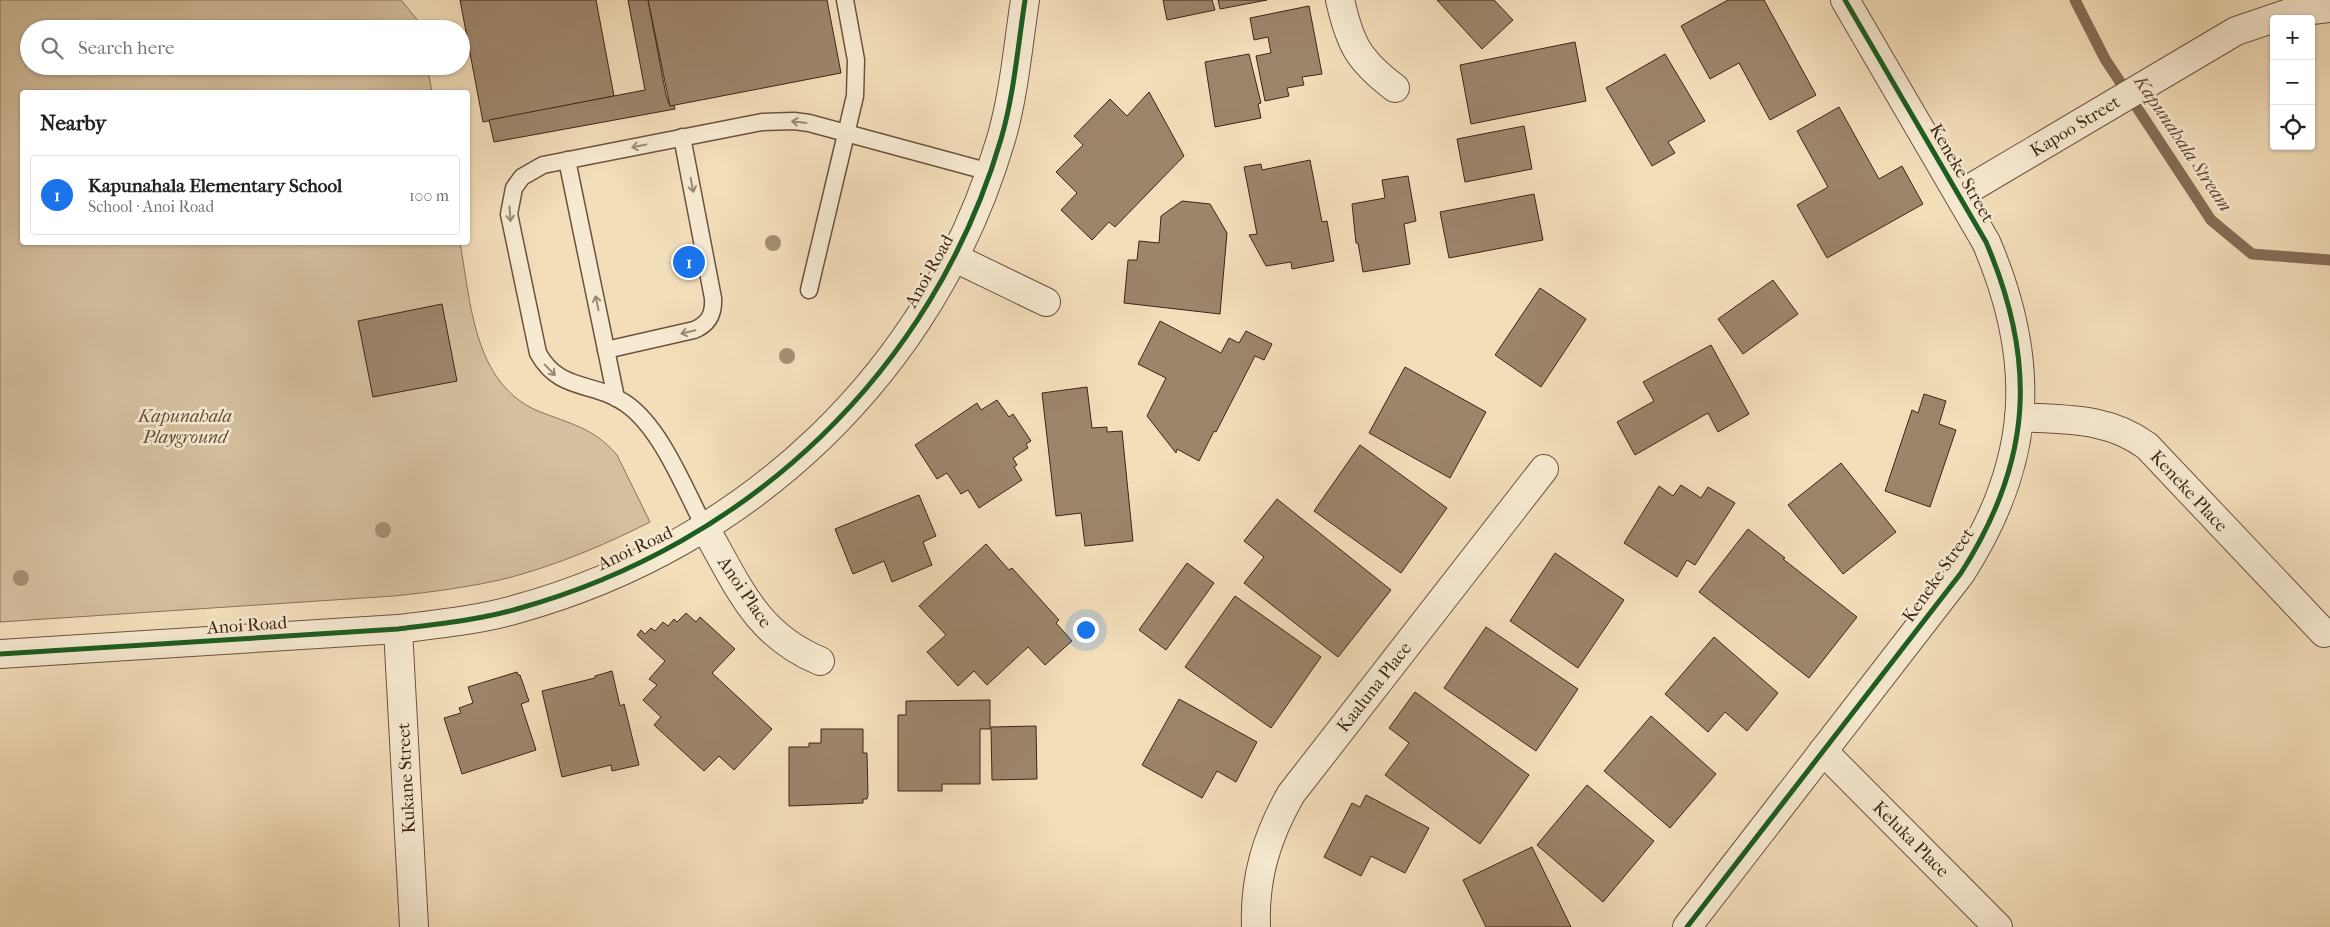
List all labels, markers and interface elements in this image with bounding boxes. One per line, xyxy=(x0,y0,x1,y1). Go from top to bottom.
map controls xyxy=(2270,15,2315,150)
button: + xyxy=(2270,15,2315,60)
search box xyxy=(20,20,470,75)
icon: search xyxy=(38,34,66,62)
text: Search here xyxy=(78,37,174,59)
button: − xyxy=(2270,60,2315,105)
water label: Kapunahala Stream xyxy=(2128,70,2237,216)
street label: Kapoo Street xyxy=(2027,91,2124,161)
button: locate xyxy=(2270,105,2315,150)
text: Nearby xyxy=(40,111,106,135)
one-way arrow xyxy=(791,117,807,127)
street label: Keneke Street xyxy=(1925,120,1998,227)
one-way arrow xyxy=(631,142,647,151)
text: Kapunahala Elementary School xyxy=(88,175,342,197)
one-way arrow xyxy=(687,177,697,193)
text: 1 xyxy=(54,186,60,205)
text: 100 m xyxy=(409,186,449,205)
text: School · Anoi Road xyxy=(88,197,214,216)
one-way arrow xyxy=(505,206,515,222)
street label: Anoi Road xyxy=(900,231,958,312)
pin: 1 xyxy=(673,243,705,281)
one-way arrow xyxy=(591,295,601,311)
one-way arrow xyxy=(681,327,697,337)
one-way arrow xyxy=(544,363,556,376)
park label: Kapunahala Playground xyxy=(136,406,232,448)
street label: Keneke Place xyxy=(2146,446,2232,536)
street label: Anoi Road xyxy=(593,522,676,575)
street label: Keneke Street xyxy=(1898,524,1979,626)
street label: Anoi Place xyxy=(713,552,776,632)
street label: Anoi Road xyxy=(205,612,288,639)
your location xyxy=(1073,617,1099,643)
street label: Kaaluna Place xyxy=(1333,638,1416,737)
street label: Kukane Street xyxy=(393,721,420,834)
street label: Keluka Place xyxy=(1868,797,1953,882)

